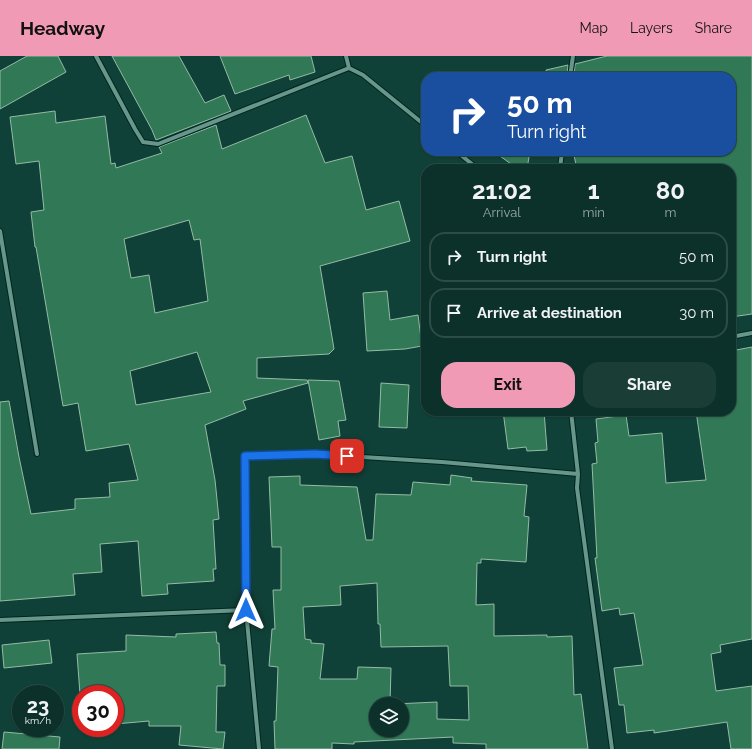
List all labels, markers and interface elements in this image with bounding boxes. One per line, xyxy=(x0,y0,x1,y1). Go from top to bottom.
text: Headway xyxy=(20,17,105,39)
text: Map xyxy=(580,20,608,36)
text: Layers xyxy=(630,20,673,36)
text: Share xyxy=(695,20,732,36)
text: 50 m xyxy=(507,87,573,120)
icon: right xyxy=(441,88,493,140)
text: Turn right xyxy=(507,121,586,142)
text: 21:02 xyxy=(472,176,532,205)
text: 1 xyxy=(588,176,600,205)
text: 80 xyxy=(656,176,685,205)
text: Arrival xyxy=(483,205,521,220)
text: min xyxy=(582,205,605,220)
text: m xyxy=(664,205,676,220)
icon: right xyxy=(443,246,465,268)
text: Turn right xyxy=(477,248,547,266)
text: 50 m xyxy=(679,248,714,266)
icon: arrive xyxy=(443,302,465,324)
text: Arrive at destination xyxy=(477,304,622,322)
text: 30 m xyxy=(679,304,714,322)
button: Exit xyxy=(441,362,575,408)
button: Share xyxy=(583,362,716,408)
pin xyxy=(330,439,364,473)
icon: arrive xyxy=(336,445,358,467)
position arrow xyxy=(225,589,267,631)
speed limit sign: 30 xyxy=(72,685,124,737)
text: 23 xyxy=(27,694,49,718)
map controls xyxy=(369,697,409,737)
button: layers xyxy=(369,697,409,737)
text: km/h xyxy=(25,715,51,726)

